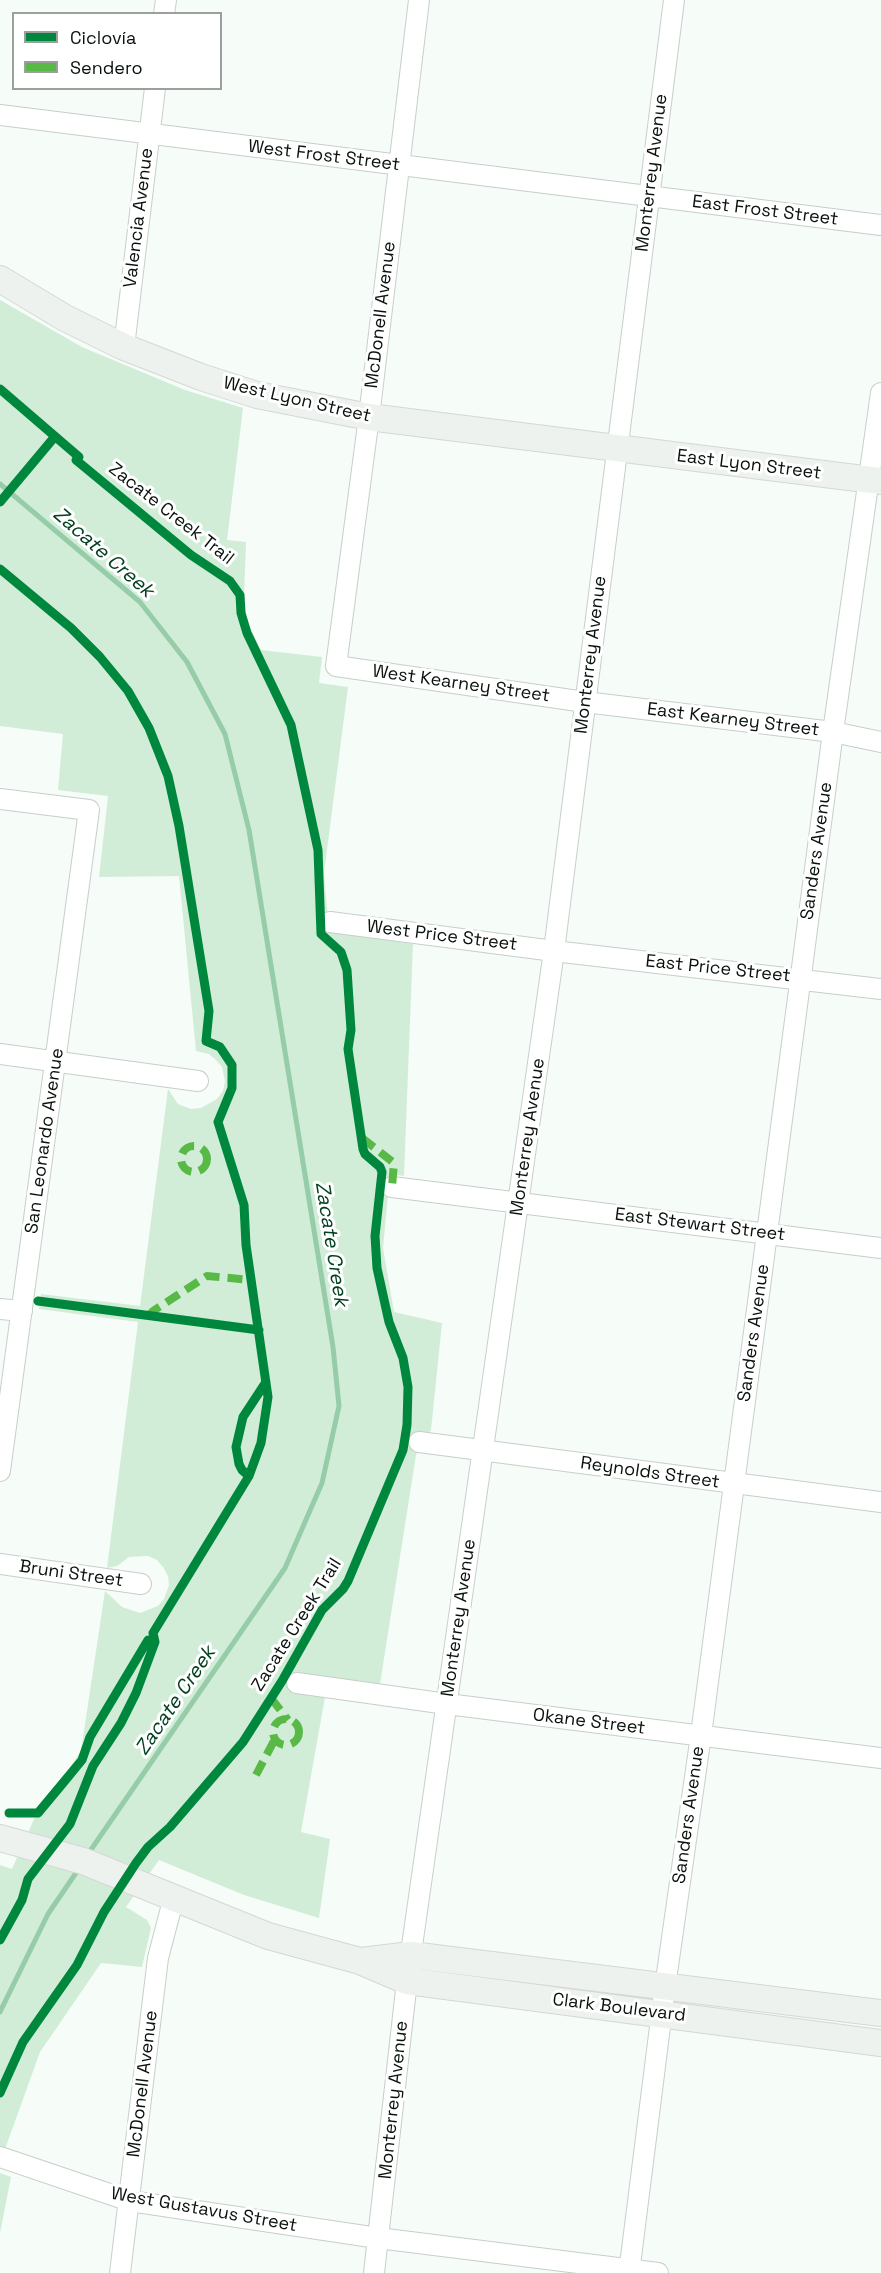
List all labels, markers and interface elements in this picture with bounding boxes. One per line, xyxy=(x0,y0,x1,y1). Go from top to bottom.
legend xyxy=(12,12,222,90)
text: Ciclovía xyxy=(70,26,136,49)
text: Sendero xyxy=(70,56,143,79)
street label: Monterrey Avenue xyxy=(632,93,672,253)
street label: West Frost Street xyxy=(247,136,401,176)
street label: Valencia Avenue xyxy=(120,147,158,289)
street label: East Frost Street xyxy=(691,191,839,231)
street label: McDonell Avenue xyxy=(361,240,401,390)
street label: West Lyon Street xyxy=(221,373,373,427)
street label: East Lyon Street xyxy=(676,445,822,485)
street label: Zacate Creek Trail xyxy=(104,458,238,570)
water label: Zacate Creek xyxy=(48,503,158,603)
street label: Monterrey Avenue xyxy=(571,575,611,735)
street label: West Kearney Street xyxy=(371,661,551,707)
street label: East Kearney Street xyxy=(646,699,820,741)
street label: Sanders Avenue xyxy=(797,781,837,921)
street label: West Price Street xyxy=(366,916,518,956)
street label: East Price Street xyxy=(644,951,792,987)
street label: San Leonardo Avenue xyxy=(21,1047,69,1235)
street label: Monterrey Avenue xyxy=(506,1057,550,1217)
water label: Zacate Creek xyxy=(309,1180,353,1308)
street label: East Stewart Street xyxy=(614,1204,786,1246)
street label: Sanders Avenue xyxy=(734,1263,774,1403)
street label: Reynolds Street xyxy=(579,1453,721,1493)
street label: Monterrey Avenue xyxy=(437,1538,481,1698)
street label: Zacate Creek Trail xyxy=(247,1554,347,1696)
street label: Bruni Street xyxy=(18,1556,124,1592)
water label: Zacate Creek xyxy=(131,1642,221,1760)
street label: Okane Street xyxy=(532,1704,646,1740)
street label: Sanders Avenue xyxy=(669,1745,709,1885)
street label: Clark Boulevard xyxy=(551,1989,687,2027)
street label: McDonell Avenue xyxy=(123,2009,163,2159)
street label: Monterrey Avenue xyxy=(375,2020,413,2180)
street label: West Gustavus Street xyxy=(109,2183,299,2237)

